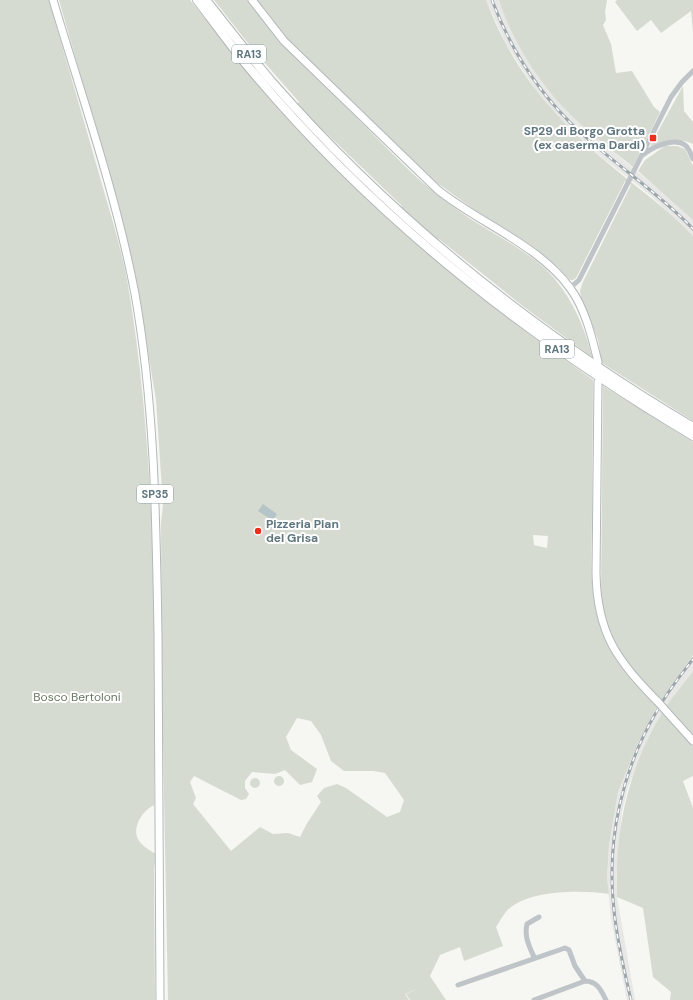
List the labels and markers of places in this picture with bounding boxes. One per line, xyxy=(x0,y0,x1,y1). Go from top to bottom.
place label: SP29 di Borgo Grotta (ex caserma Dardi) xyxy=(524,123,645,153)
marker: SP29 di Borgo Grotta (ex caserma Dardi) xyxy=(648,133,658,143)
place label: Pizzeria Pian del Grisa xyxy=(266,516,339,546)
marker: Pizzeria Pian del Grisa xyxy=(253,526,263,536)

